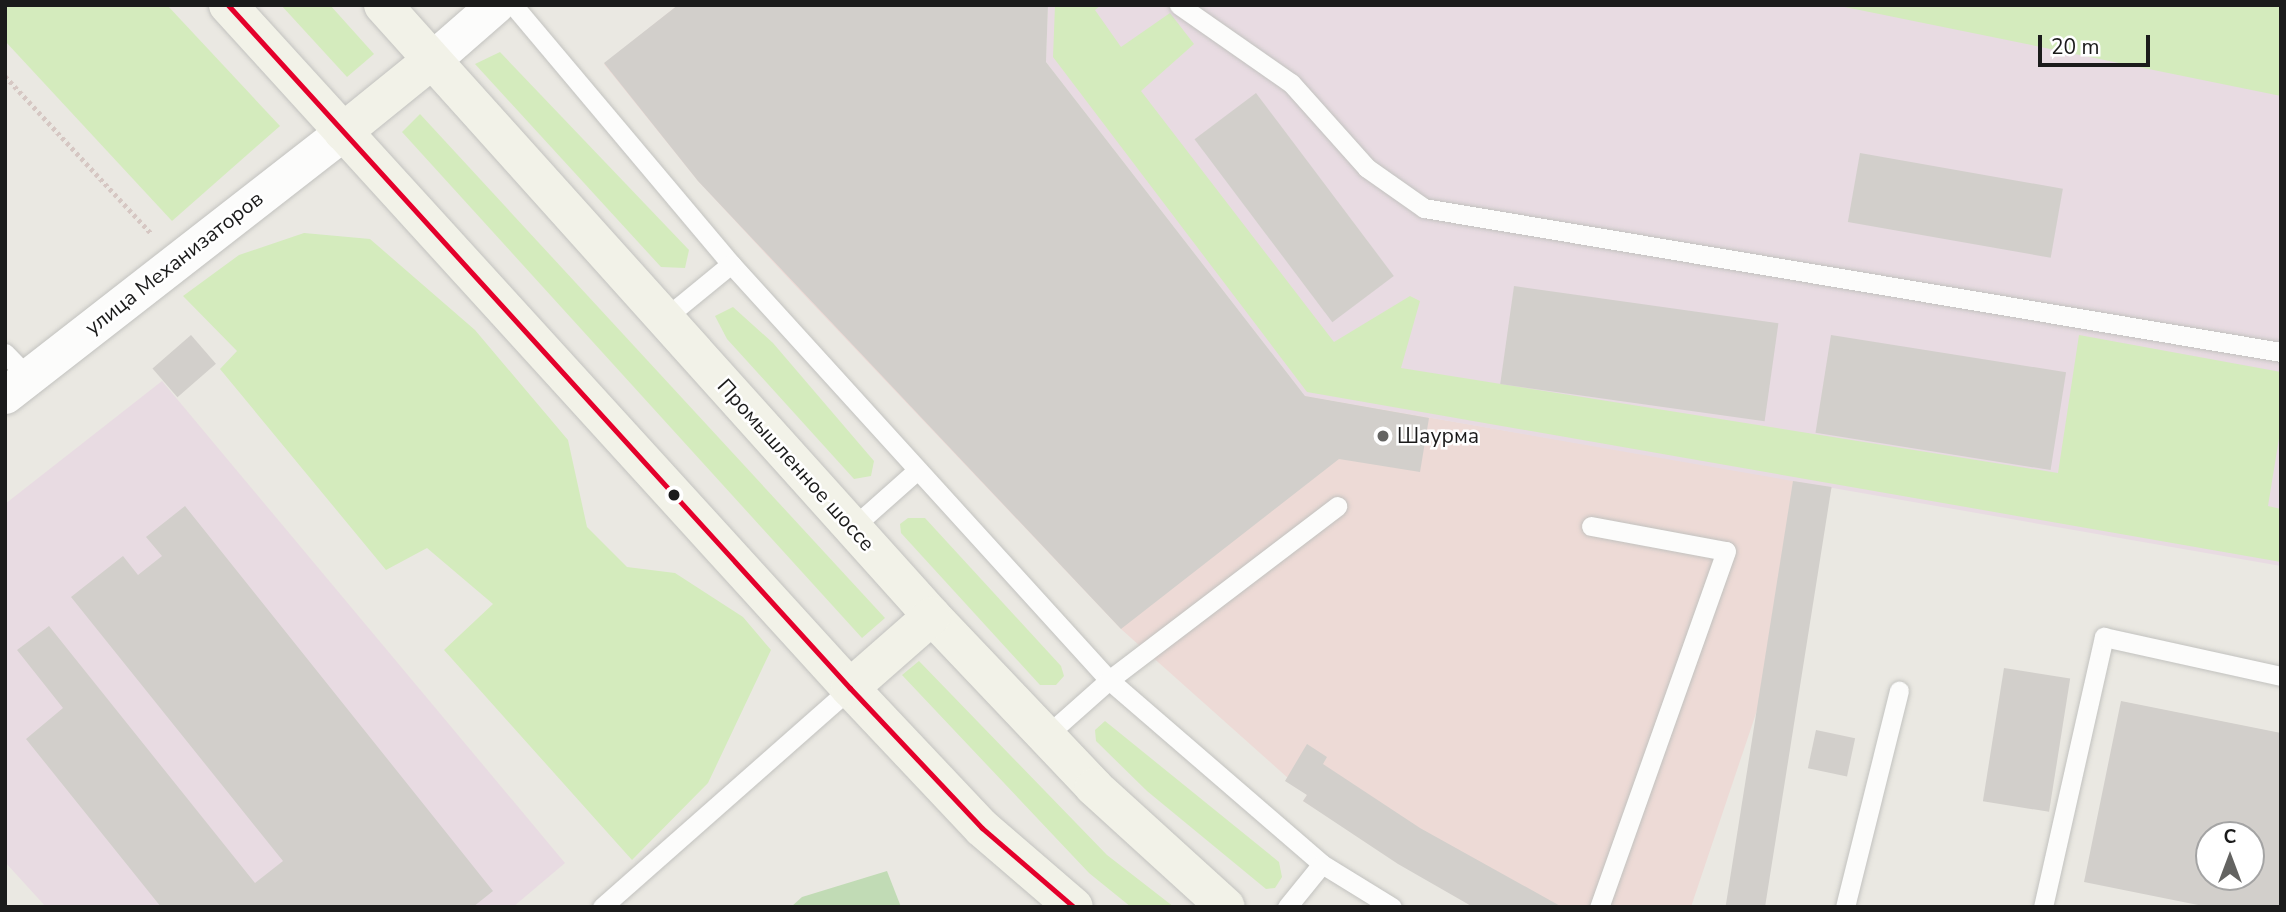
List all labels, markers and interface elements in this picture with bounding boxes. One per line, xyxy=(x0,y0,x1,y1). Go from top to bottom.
scale bar xyxy=(2041,21,2153,65)
text: 20 m xyxy=(2051,33,2100,61)
street label: улица Механизаторов xyxy=(80,186,268,340)
street label: Промышленное шоссе xyxy=(712,374,880,556)
place label: Шаурма xyxy=(1397,423,1479,449)
marker: Шаурма xyxy=(1375,428,1391,444)
unlabelled marker xyxy=(667,488,681,502)
north arrow xyxy=(2195,821,2265,891)
text: С xyxy=(2224,824,2236,850)

